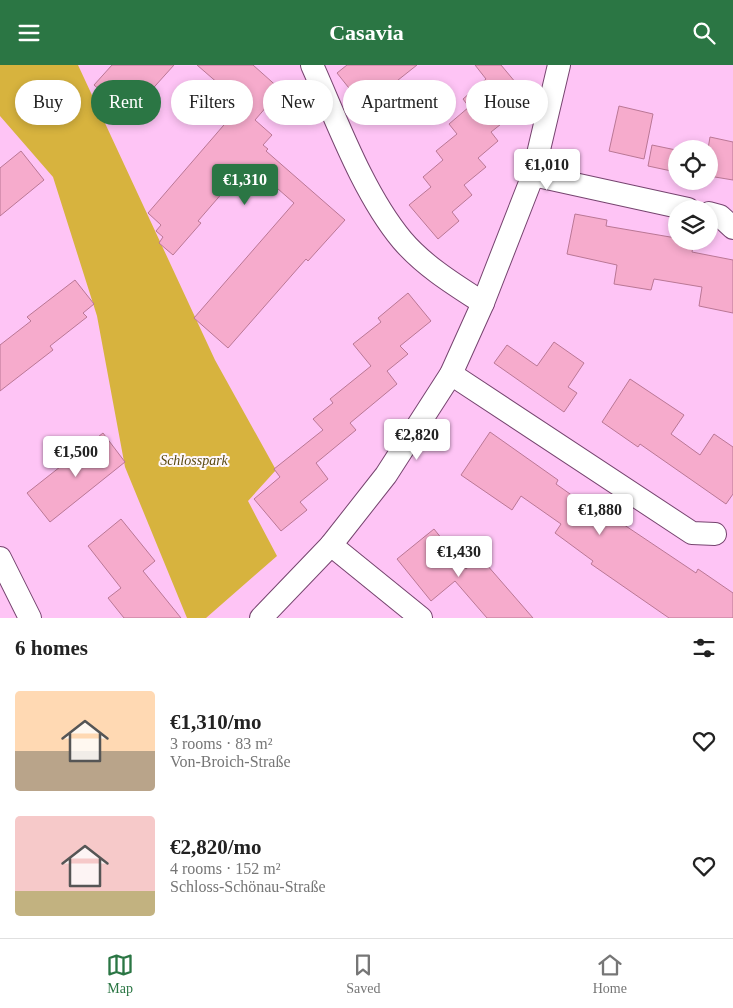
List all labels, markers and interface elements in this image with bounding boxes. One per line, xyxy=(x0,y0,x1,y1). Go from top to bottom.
icon: menu xyxy=(15,19,43,47)
icon: search xyxy=(690,19,718,47)
text: Casavia xyxy=(329,20,404,45)
chip: Buy xyxy=(15,80,81,125)
chip: Rent xyxy=(91,80,161,125)
chip: Filters xyxy=(171,80,253,125)
chip: New xyxy=(263,80,333,125)
chip: Apartment xyxy=(343,80,456,125)
chip: House xyxy=(466,80,548,125)
map controls xyxy=(668,140,718,250)
button: locate xyxy=(668,140,718,190)
pin: €1,010 xyxy=(506,149,588,191)
text: €1,010 xyxy=(525,156,569,173)
pin: €1,310 xyxy=(204,163,286,206)
text: €1,310 xyxy=(223,171,267,188)
button: layers xyxy=(668,200,718,250)
pin: €2,820 xyxy=(376,419,458,461)
text: €2,820 xyxy=(395,426,439,443)
pin: €1,500 xyxy=(35,435,117,478)
text: €1,500 xyxy=(54,443,98,460)
park label: Schlosspark xyxy=(160,453,229,468)
pin: €1,880 xyxy=(559,493,641,536)
text: €1,880 xyxy=(578,501,622,518)
pin: €1,430 xyxy=(418,535,500,578)
text: €1,430 xyxy=(437,543,481,560)
icon: filters xyxy=(690,634,718,662)
text: 6 homes xyxy=(15,636,88,660)
text: €1,310/mo xyxy=(170,710,262,734)
icon: home xyxy=(55,711,115,771)
icon: heart xyxy=(690,727,718,755)
text: 3 rooms · 83 m² xyxy=(170,735,273,752)
text: Von-Broich-Straße xyxy=(170,753,291,770)
text: €2,820/mo xyxy=(170,835,262,859)
icon: home xyxy=(55,836,115,896)
icon: heart xyxy=(690,852,718,880)
text: 4 rooms · 152 m² xyxy=(170,860,281,877)
text: Schloss-Schönau-Straße xyxy=(170,878,326,895)
tab: Map xyxy=(106,951,134,997)
tab: Saved xyxy=(346,951,381,997)
tab: Home xyxy=(593,951,627,997)

